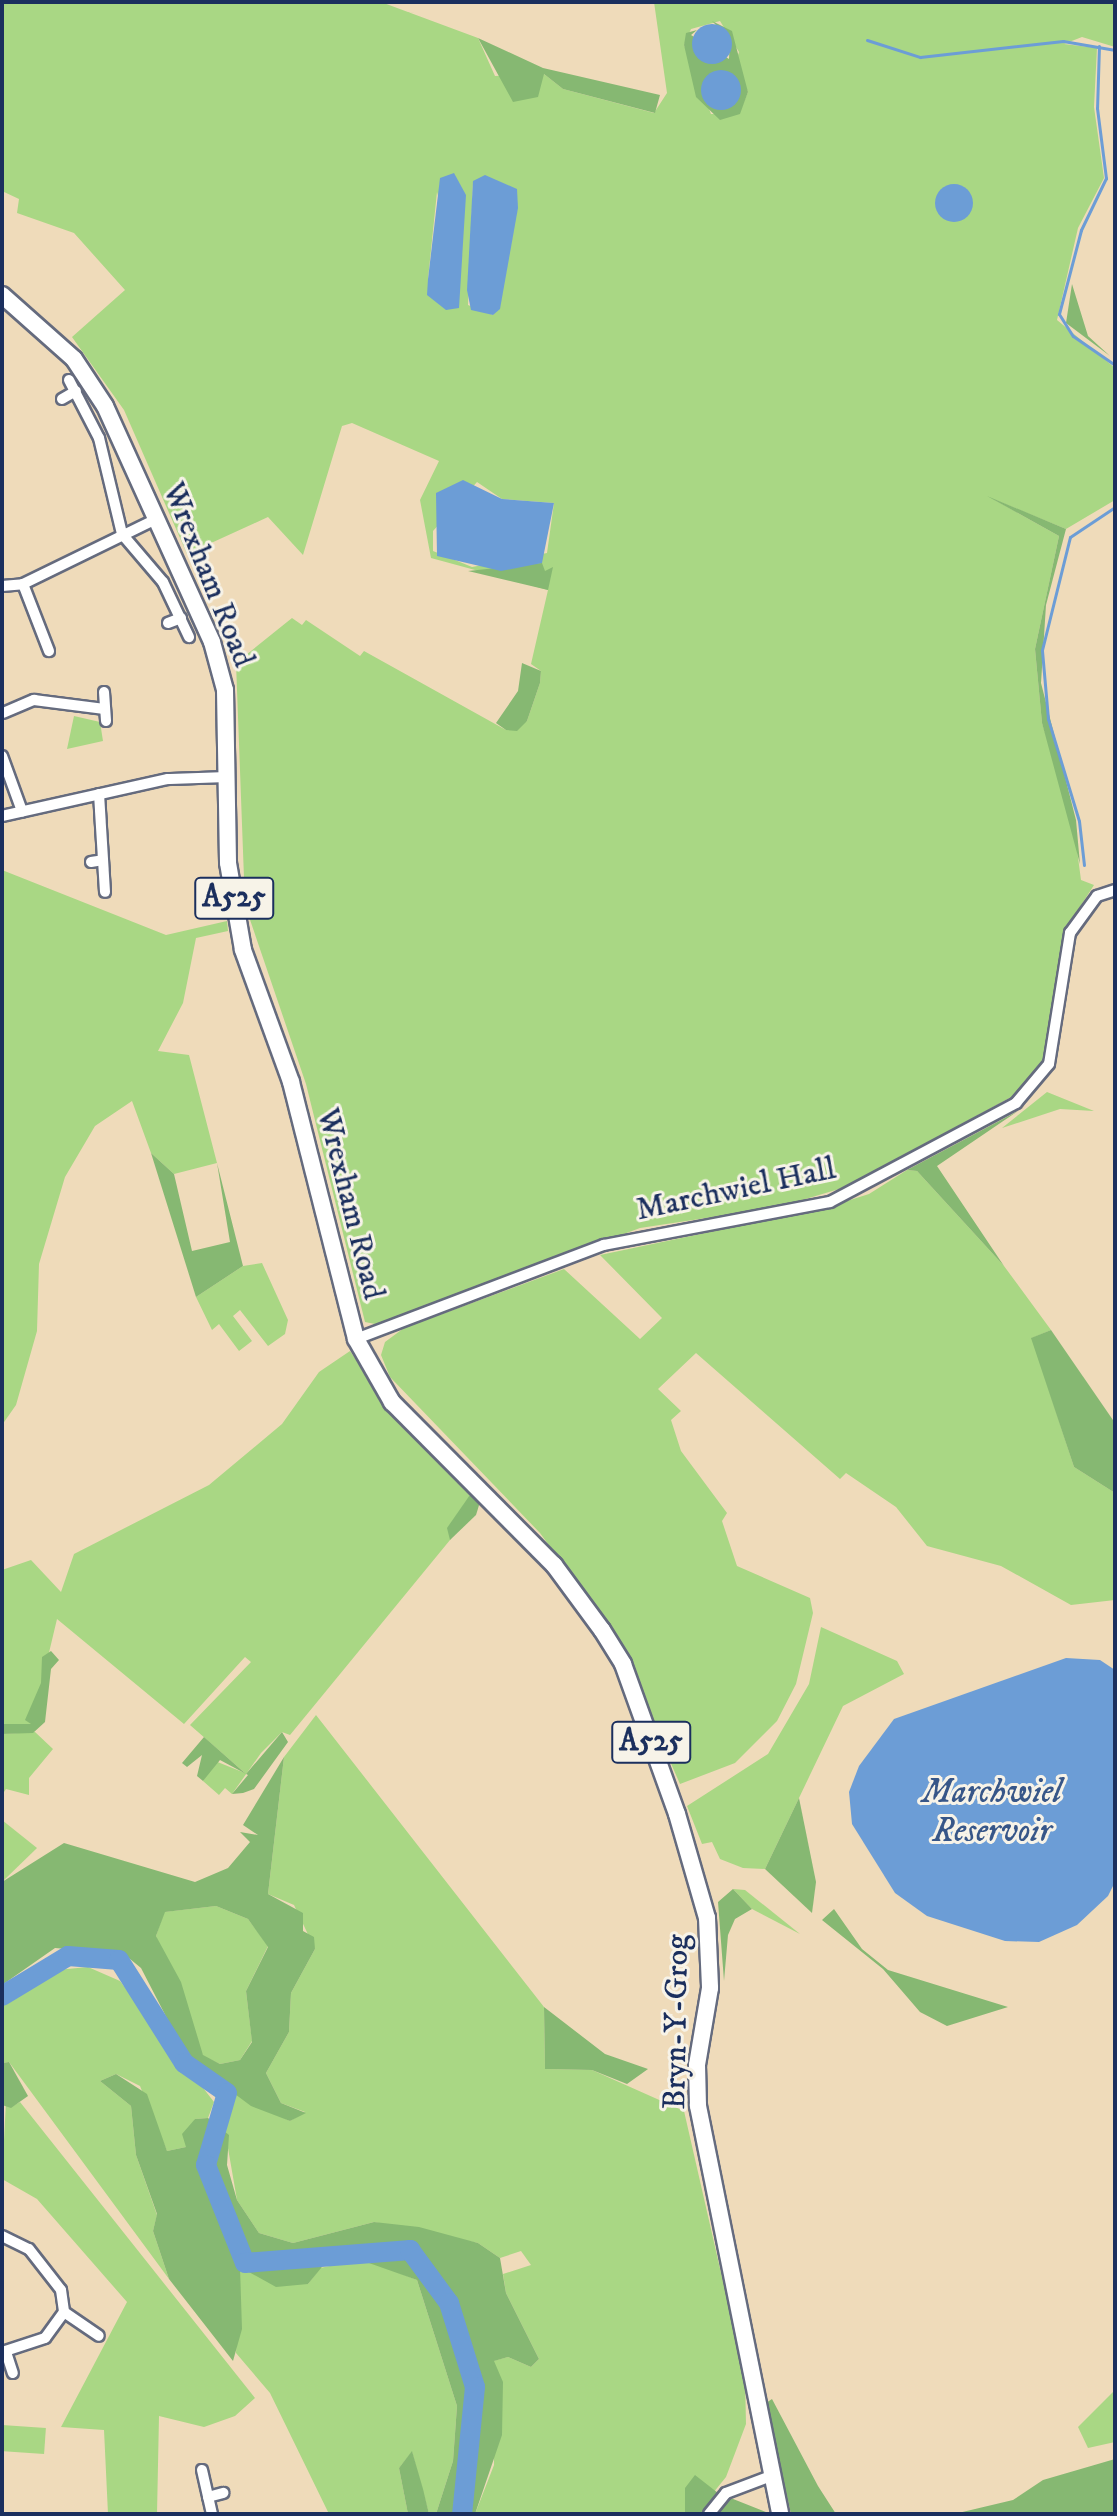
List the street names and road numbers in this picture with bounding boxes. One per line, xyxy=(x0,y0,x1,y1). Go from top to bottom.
street label: Wrexham Road xyxy=(153,477,263,673)
road number: A525 xyxy=(194,872,274,924)
street label: Wrexham Road xyxy=(308,1104,392,1304)
street label: Marchwiel Hall xyxy=(633,1150,839,1230)
road number: A525 xyxy=(611,1716,691,1768)
street label: Bryn-Y-Grog xyxy=(656,1934,698,2110)

